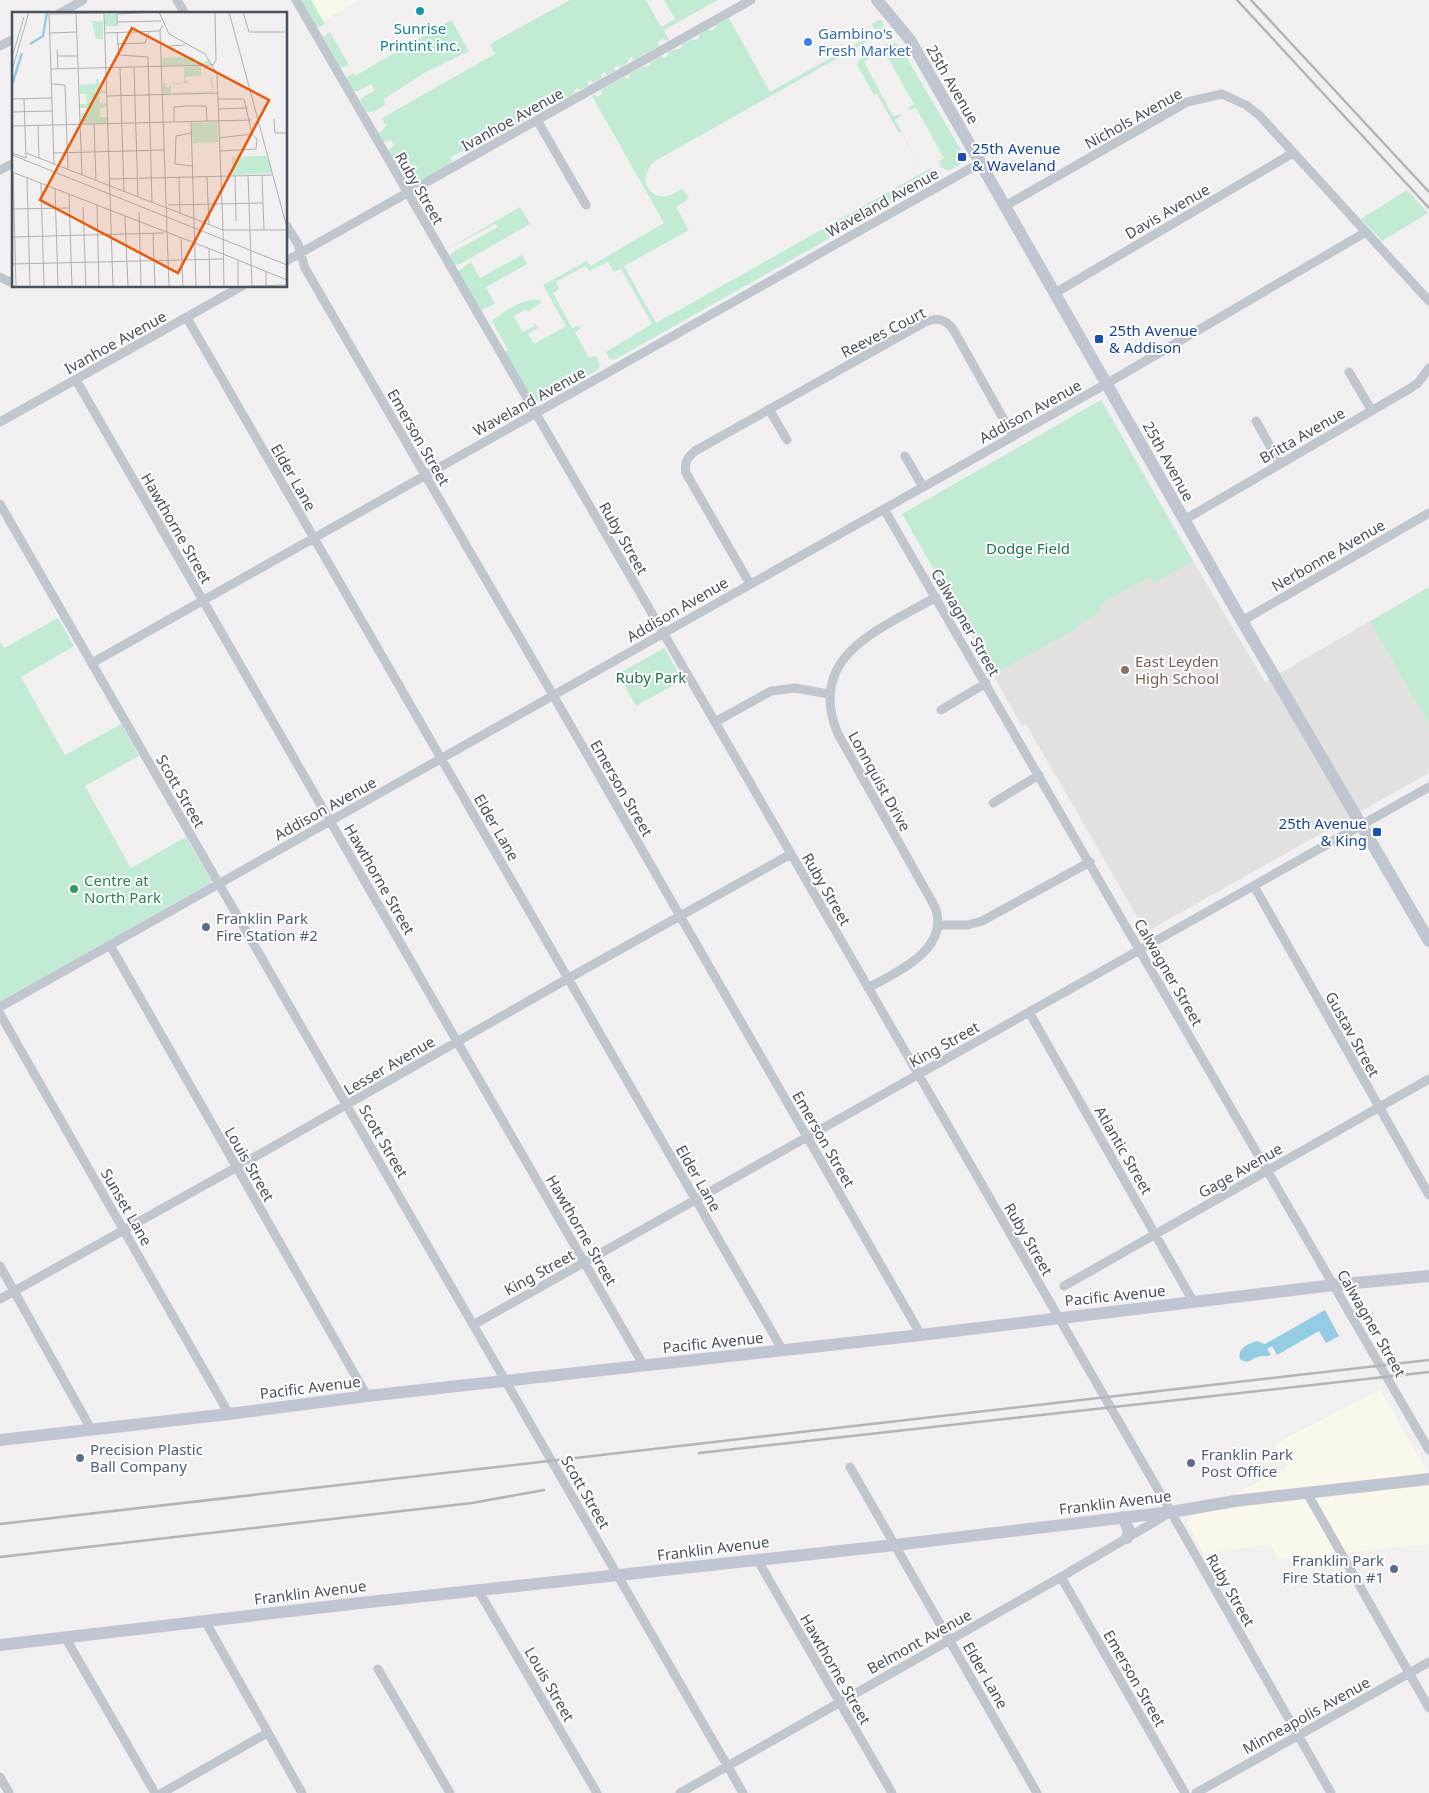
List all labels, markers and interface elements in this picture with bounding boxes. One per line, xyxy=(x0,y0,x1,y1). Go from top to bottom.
marker: Sunrise Printint inc. xyxy=(414,5,426,17)
inset map xyxy=(12,12,288,288)
place label: Sunrise Printint inc. xyxy=(380,18,460,55)
place label: Gambino's Fresh Market xyxy=(818,23,911,60)
marker: Gambino's Fresh Market xyxy=(802,36,814,48)
street label: 25th Avenue xyxy=(922,41,984,127)
street label: Ivanhoe Avenue xyxy=(457,83,567,155)
street label: Nichols Avenue xyxy=(1081,83,1185,153)
place label: 25th Avenue & Waveland xyxy=(972,138,1060,175)
street label: Ruby Street xyxy=(391,148,449,229)
marker: 25th Avenue & Waveland xyxy=(956,151,968,163)
street label: Waveland Avenue xyxy=(822,163,942,241)
street label: Davis Avenue xyxy=(1121,179,1213,243)
street label: Reeves Court xyxy=(837,302,929,362)
street label: Ivanhoe Avenue xyxy=(60,306,170,378)
place label: 25th Avenue & Addison xyxy=(1109,320,1197,357)
marker: 25th Avenue & Addison xyxy=(1093,333,1105,345)
street label: Waveland Avenue xyxy=(469,362,589,440)
street label: Addison Avenue xyxy=(975,375,1085,447)
street label: Emerson Street xyxy=(383,385,455,489)
street label: Britta Avenue xyxy=(1256,402,1348,468)
street label: 25th Avenue xyxy=(1139,417,1199,505)
street label: Elder Lane xyxy=(267,440,321,514)
street label: Hawthorne Street xyxy=(137,469,217,588)
street label: Ruby Street xyxy=(595,498,653,579)
street label: Nerbonne Avenue xyxy=(1268,514,1388,596)
park label: Dodge Field xyxy=(986,538,1070,558)
street label: Calwagner Street xyxy=(927,565,1005,680)
street label: Addison Avenue xyxy=(623,572,731,646)
place label: East Leyden High School xyxy=(1135,651,1219,688)
marker: East Leyden High School xyxy=(1119,664,1131,676)
park label: Ruby Park xyxy=(616,667,686,687)
street label: Lonnquist Drive xyxy=(844,727,916,835)
street label: Emerson Street xyxy=(586,736,658,840)
street label: Scott Street xyxy=(152,751,210,832)
street label: Addison Avenue xyxy=(270,772,380,844)
street label: Elder Lane xyxy=(470,790,524,864)
place label: 25th Avenue & King xyxy=(1279,813,1367,850)
street label: Hawthorne Street xyxy=(340,820,420,939)
marker: 25th Avenue & King xyxy=(1371,826,1383,838)
street label: Ruby Street xyxy=(798,849,856,930)
place label: Centre at North Park xyxy=(84,870,161,907)
marker: Centre at North Park xyxy=(68,883,80,895)
place label: Franklin Park Fire Station #2 xyxy=(216,908,318,945)
street label: Calwagner Street xyxy=(1130,915,1208,1030)
marker: Franklin Park Fire Station #2 xyxy=(200,921,212,933)
street label: Gustav Street xyxy=(1321,988,1385,1081)
street label: King Street xyxy=(905,1016,983,1072)
street label: Lesser Avenue xyxy=(340,1031,438,1099)
street label: Emerson Street xyxy=(788,1087,860,1191)
street label: Scott Street xyxy=(355,1101,413,1182)
street label: Atlantic Street xyxy=(1091,1102,1158,1198)
street label: Louis Street xyxy=(221,1123,280,1205)
street label: Gage Avenue xyxy=(1194,1138,1286,1202)
street label: Elder Lane xyxy=(672,1141,726,1215)
street label: Sunset Lane xyxy=(97,1165,157,1249)
street label: Hawthorne Street xyxy=(542,1171,622,1290)
street label: Ruby Street xyxy=(1000,1199,1058,1280)
street label: King Street xyxy=(500,1244,578,1300)
street label: Calwagner Street xyxy=(1333,1266,1411,1381)
street label: Pacific Avenue xyxy=(1064,1280,1166,1310)
street label: Pacific Avenue xyxy=(662,1327,764,1357)
street label: Pacific Avenue xyxy=(258,1371,362,1403)
place label: Precision Plastic Ball Company xyxy=(90,1439,203,1476)
place label: Franklin Park Post Office xyxy=(1201,1444,1293,1481)
marker: Precision Plastic Ball Company xyxy=(74,1452,86,1464)
street label: Scott Street xyxy=(557,1452,615,1533)
marker: Franklin Park Post Office xyxy=(1185,1457,1197,1469)
street label: Franklin Avenue xyxy=(1058,1485,1172,1519)
street label: Franklin Avenue xyxy=(656,1531,770,1565)
street label: Ruby Street xyxy=(1202,1550,1260,1631)
place label: Franklin Park Fire Station #1 xyxy=(1282,1550,1384,1587)
marker: Franklin Park Fire Station #1 xyxy=(1388,1563,1400,1575)
street label: Franklin Avenue xyxy=(253,1575,367,1609)
street label: Belmont Avenue xyxy=(863,1604,975,1678)
street label: Hawthorne Street xyxy=(796,1610,876,1729)
street label: Emerson Street xyxy=(1099,1626,1171,1730)
street label: Elder Lane xyxy=(959,1638,1013,1712)
street label: Louis Street xyxy=(521,1643,580,1725)
street label: Minneapolis Avenue xyxy=(1239,1672,1373,1758)

